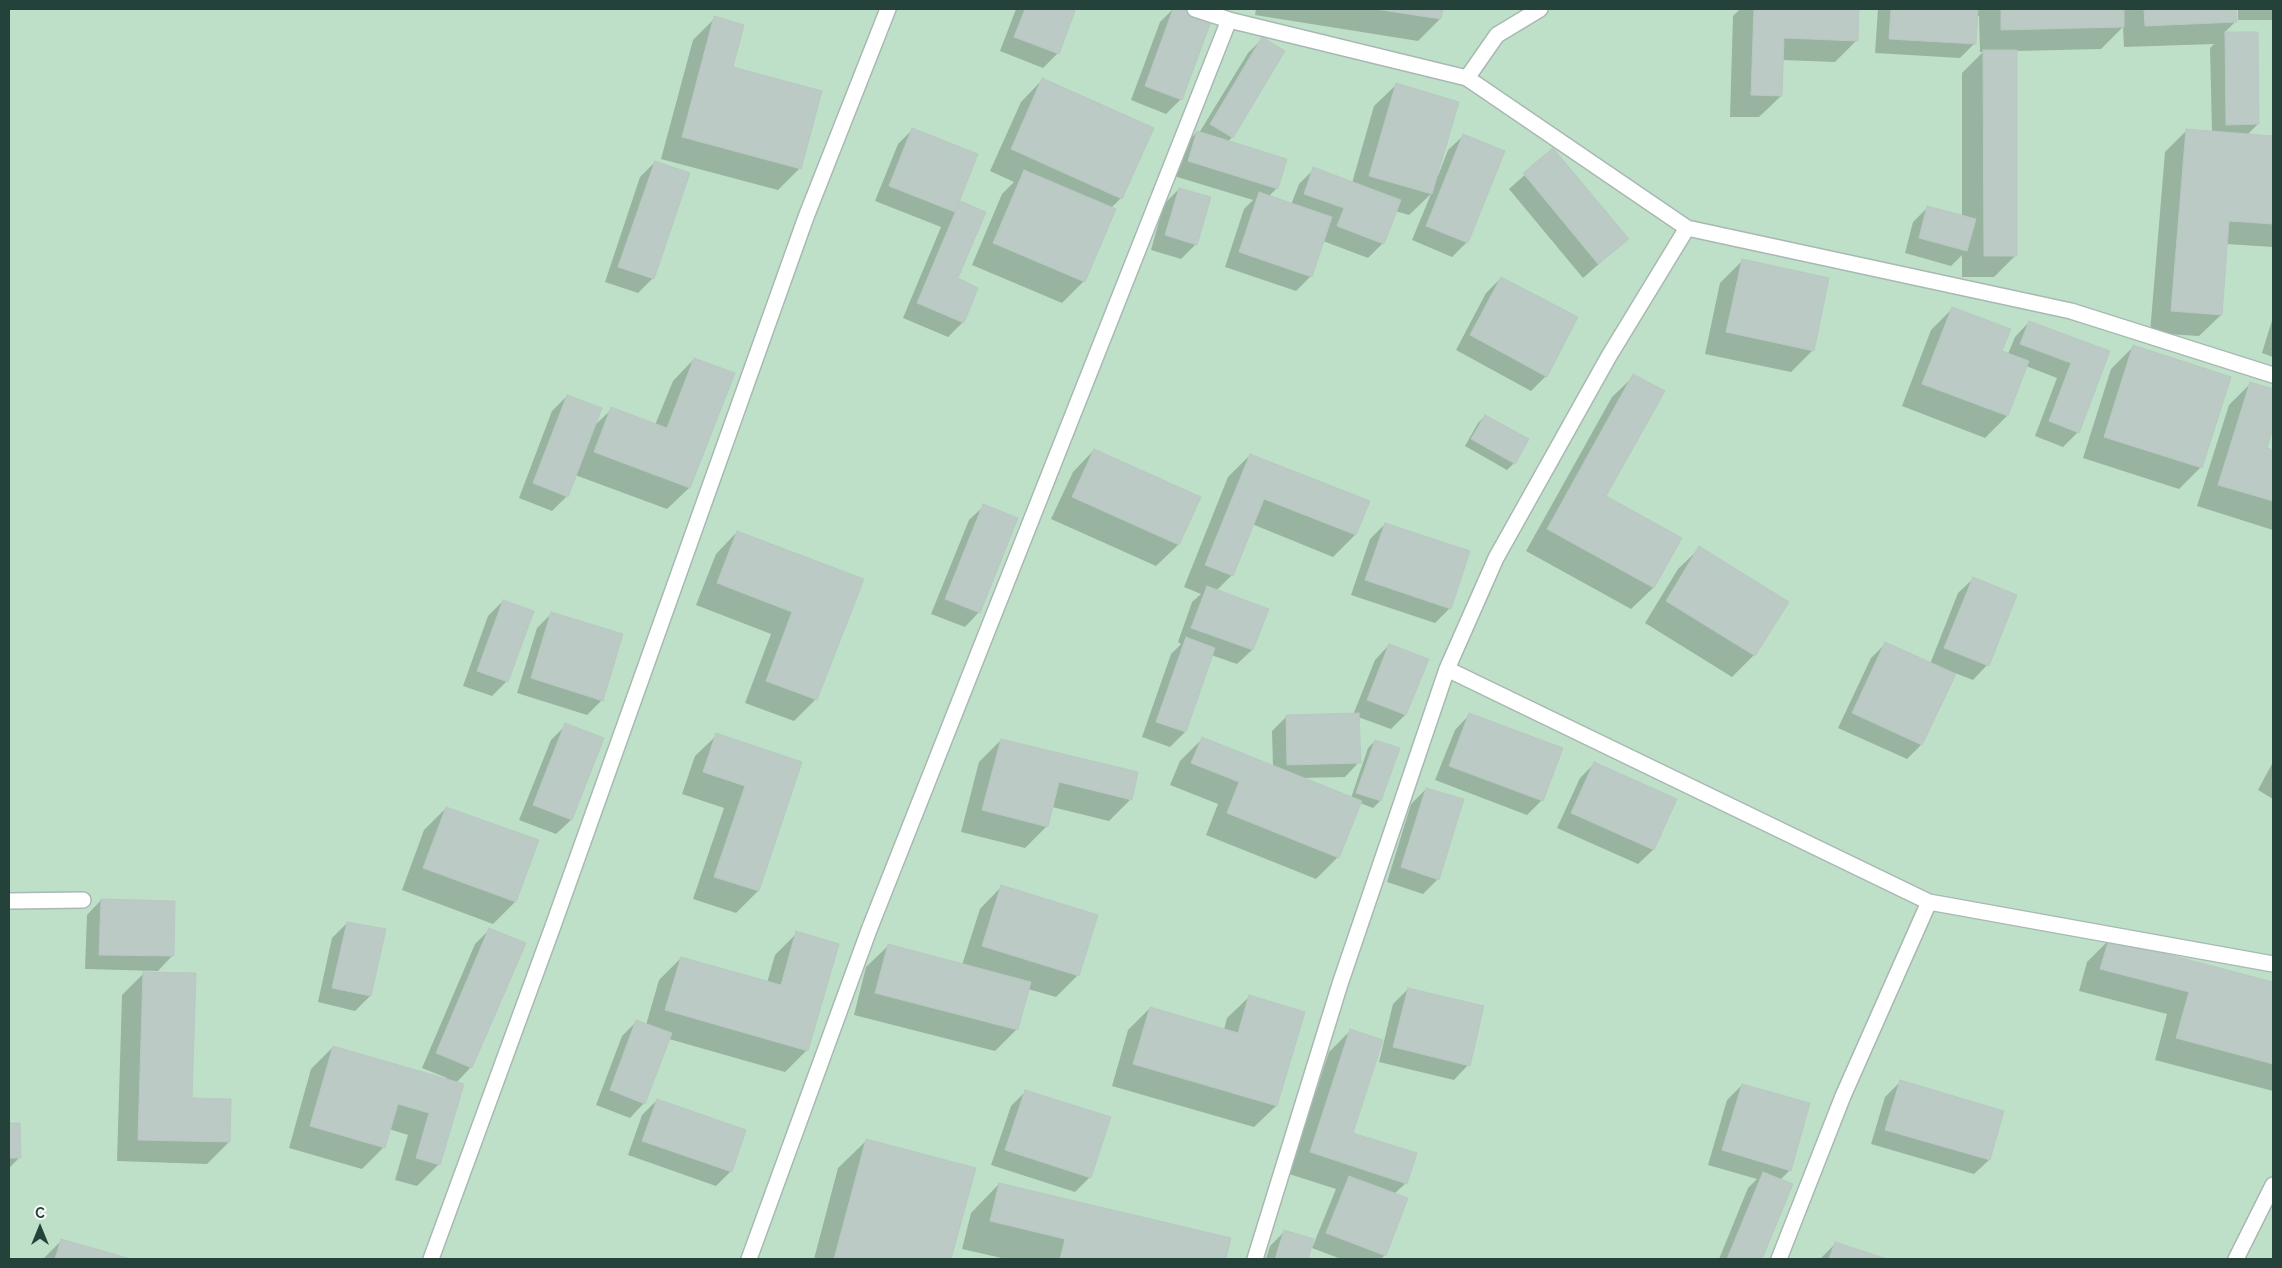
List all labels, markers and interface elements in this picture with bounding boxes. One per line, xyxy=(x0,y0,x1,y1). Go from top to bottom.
north arrow xyxy=(15,1203,65,1253)
text: С xyxy=(35,1205,45,1221)

